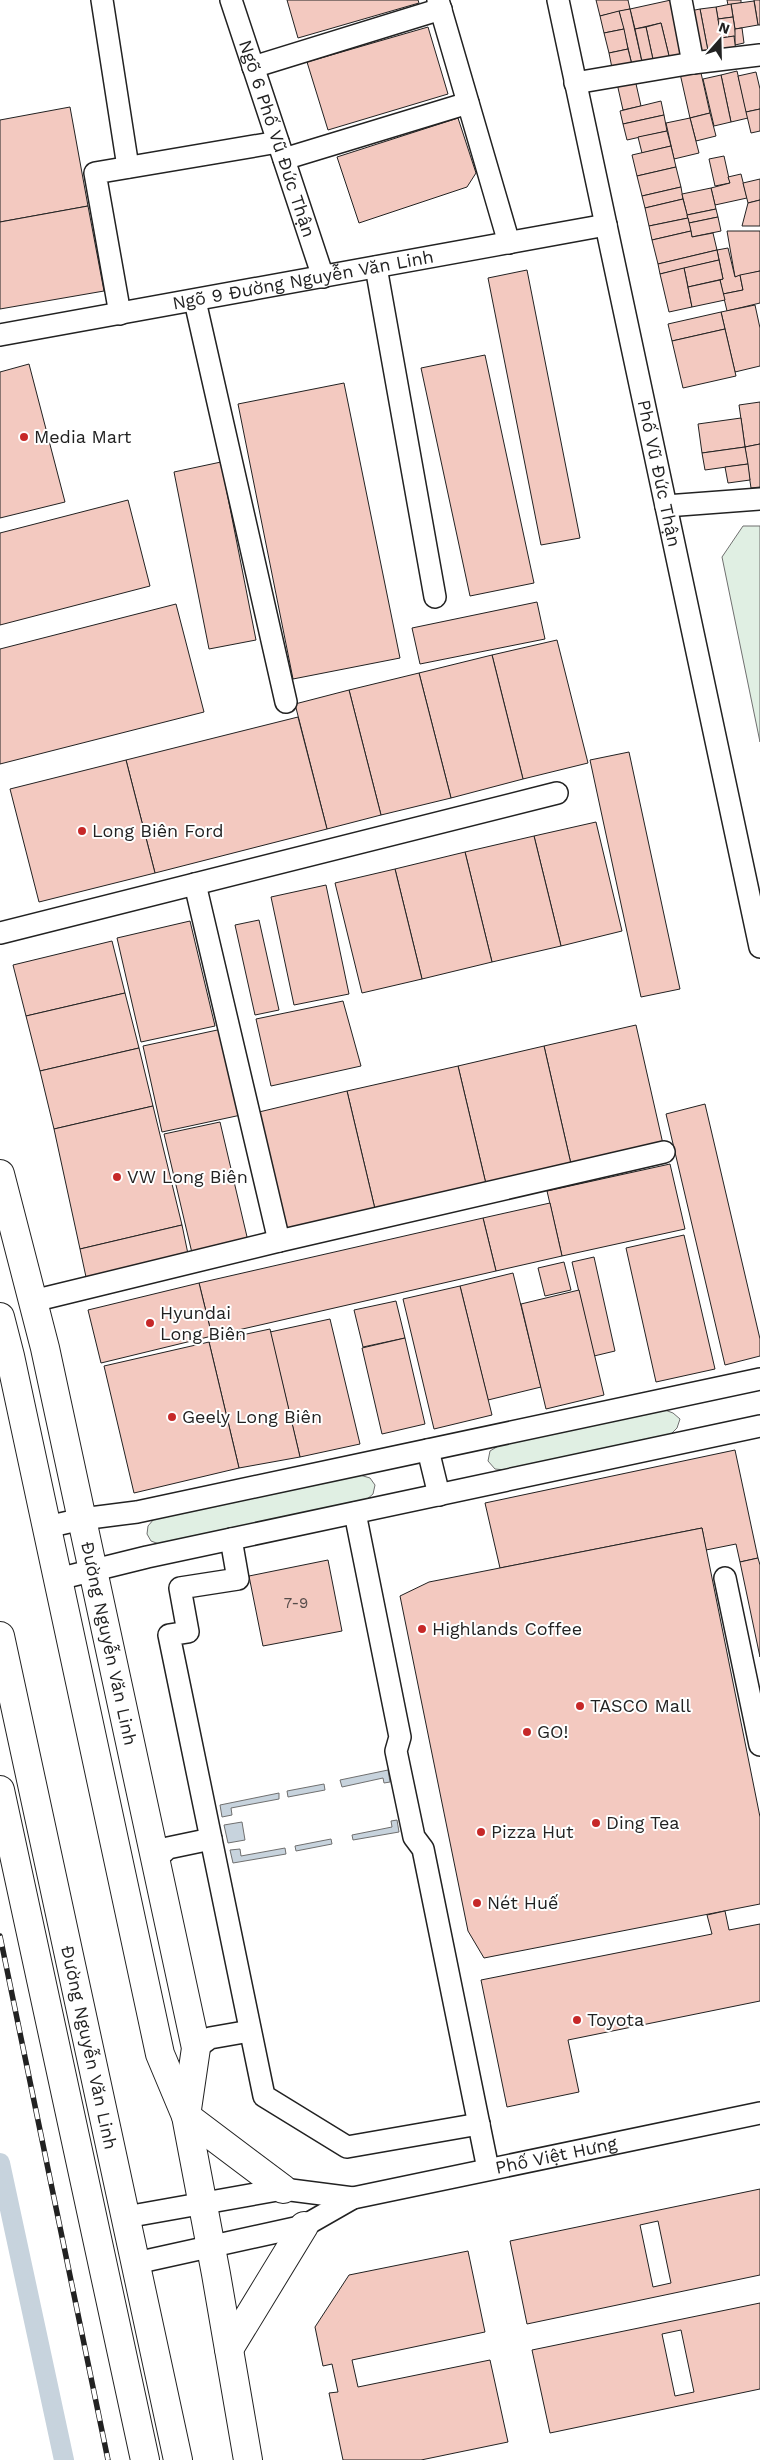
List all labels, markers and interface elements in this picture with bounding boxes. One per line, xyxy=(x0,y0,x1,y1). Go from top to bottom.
north arrow xyxy=(695,15,745,65)
text: N xyxy=(717,18,732,37)
street label: Ngõ 6 Phố Vũ Đức Thận xyxy=(235,37,320,240)
street label: Ngõ 9 Đường Nguyễn Văn Linh xyxy=(171,246,435,313)
street label: Phố Vũ Đức Thận xyxy=(634,398,685,549)
place label: Media Mart xyxy=(34,426,132,447)
marker: Media Mart xyxy=(18,431,30,443)
place label: Long Biên Ford xyxy=(92,820,224,841)
marker: Long Biên Ford xyxy=(76,825,88,837)
place label: VW Long Biên xyxy=(127,1166,248,1187)
marker: VW Long Biên xyxy=(111,1171,123,1183)
place label: Hyundai Long Biên xyxy=(160,1302,246,1344)
marker: Hyundai Long Biên xyxy=(144,1317,156,1329)
place label: Geely Long Biên xyxy=(182,1406,322,1427)
marker: Geely Long Biên xyxy=(166,1411,178,1423)
street label: Đường Nguyễn Văn Linh xyxy=(77,1539,141,1747)
house number: 7-9 xyxy=(284,1594,308,1612)
place label: Highlands Coffee xyxy=(432,1618,582,1639)
marker: Highlands Coffee xyxy=(416,1623,428,1635)
place label: TASCO Mall xyxy=(590,1695,691,1716)
marker: TASCO Mall xyxy=(574,1700,586,1712)
place label: GO! xyxy=(537,1721,568,1742)
marker: GO! xyxy=(521,1726,533,1738)
place label: Ding Tea xyxy=(606,1812,680,1833)
marker: Ding Tea xyxy=(590,1817,602,1829)
place label: Pizza Hut xyxy=(491,1821,574,1842)
marker: Pizza Hut xyxy=(475,1826,487,1838)
place label: Nét Huế xyxy=(487,1892,558,1913)
marker: Nét Huế xyxy=(471,1897,483,1909)
street label: Đường Nguyễn Văn Linh xyxy=(57,1943,122,2151)
place label: Toyota xyxy=(587,2009,644,2030)
marker: Toyota xyxy=(571,2014,583,2026)
street label: Phố Việt Hưng xyxy=(493,2132,619,2178)

